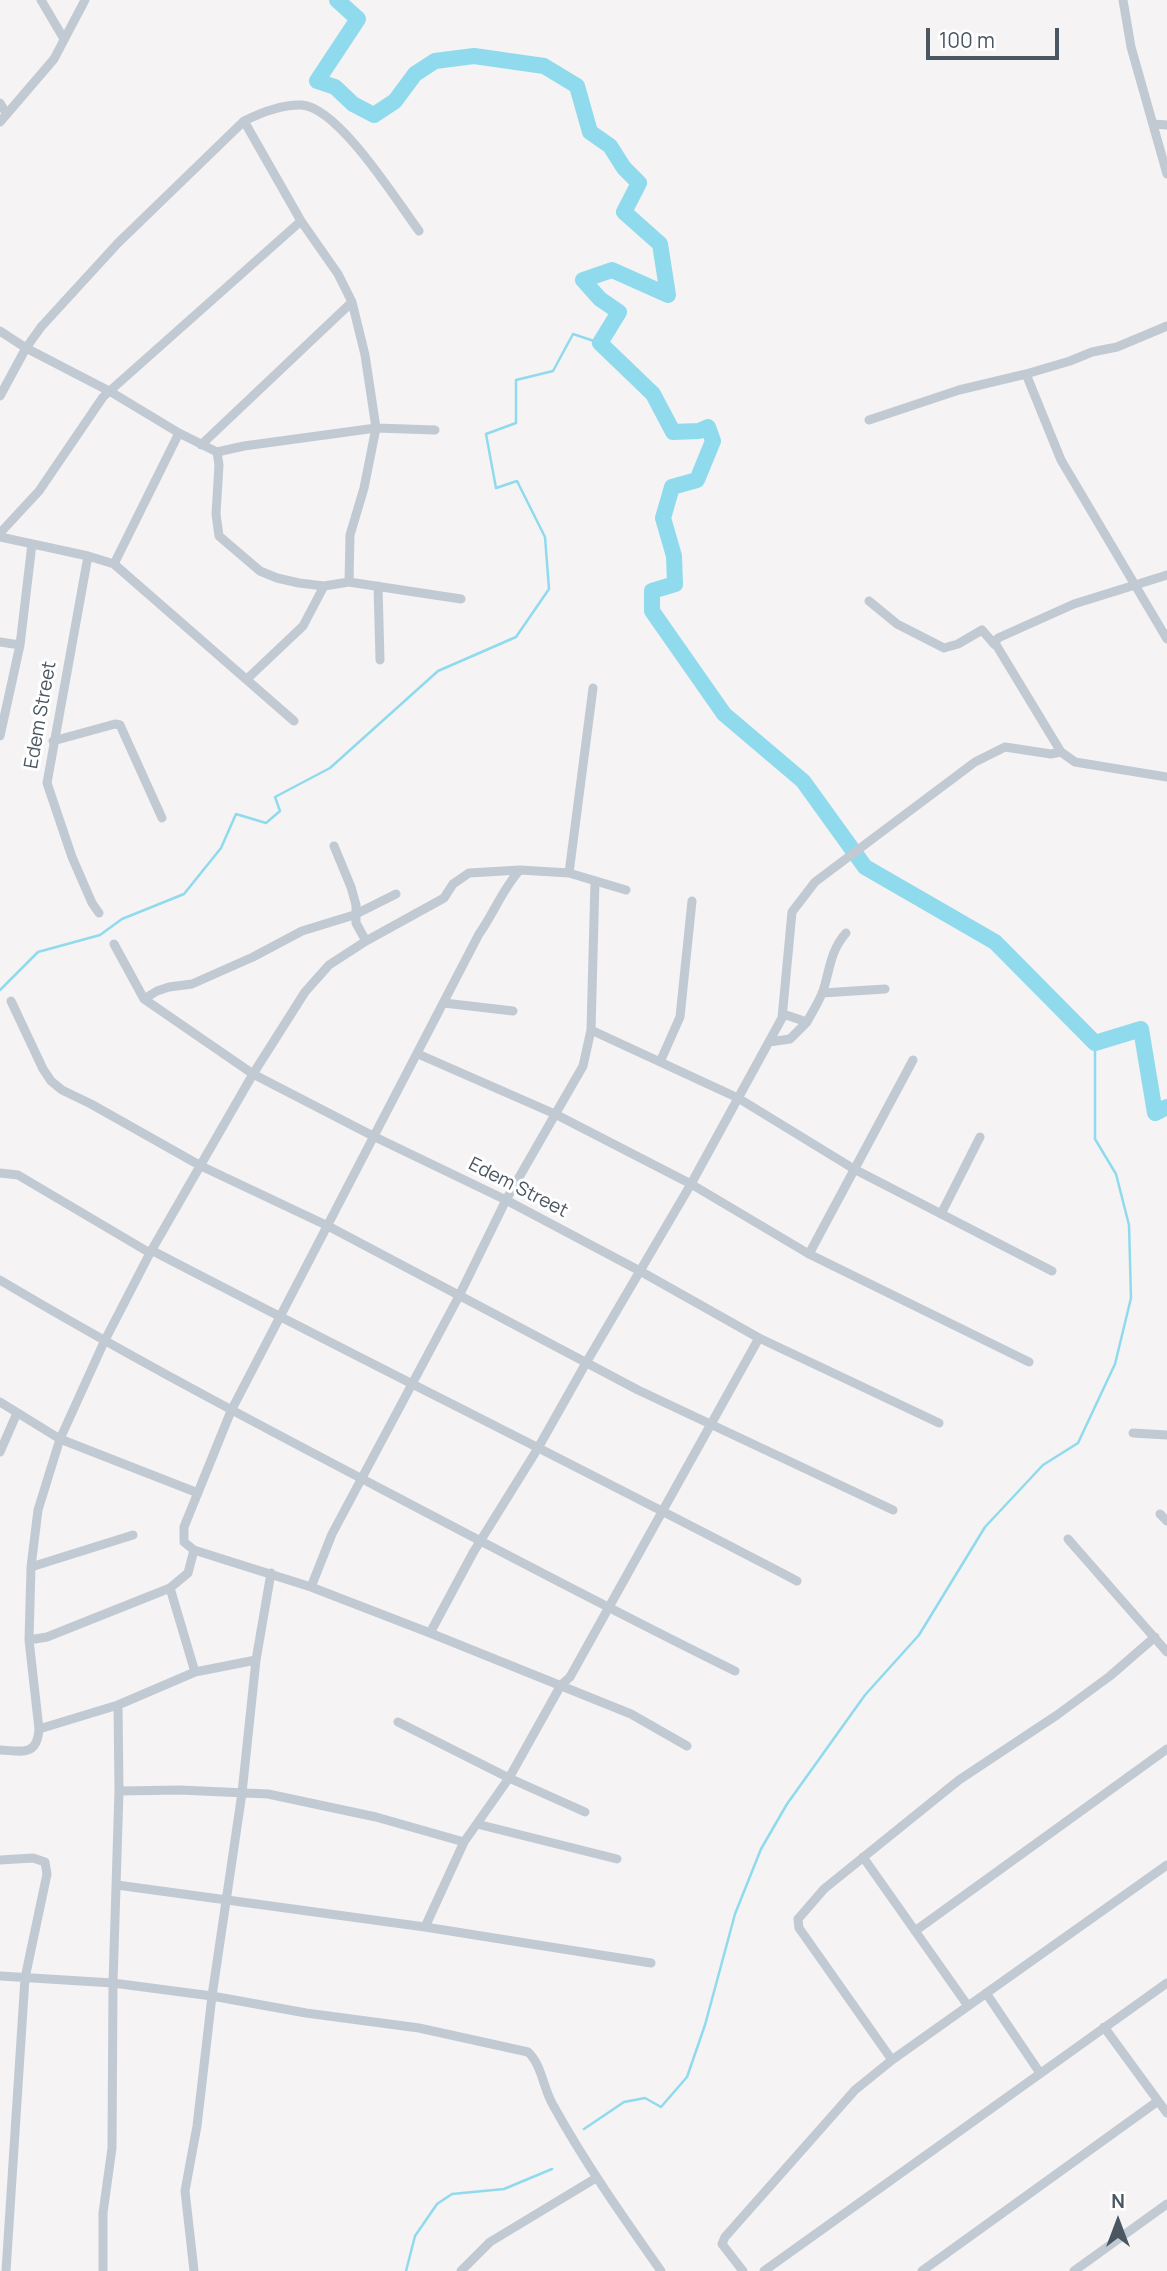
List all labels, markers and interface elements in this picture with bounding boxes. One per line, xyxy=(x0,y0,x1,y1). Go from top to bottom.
scale bar xyxy=(929,14,1062,58)
text: 100 m xyxy=(939,26,995,54)
street label: Edem Street xyxy=(20,660,62,770)
street label: Edem Street xyxy=(464,1153,572,1223)
north arrow xyxy=(1083,2187,1153,2257)
text: N xyxy=(1111,2188,1125,2214)

